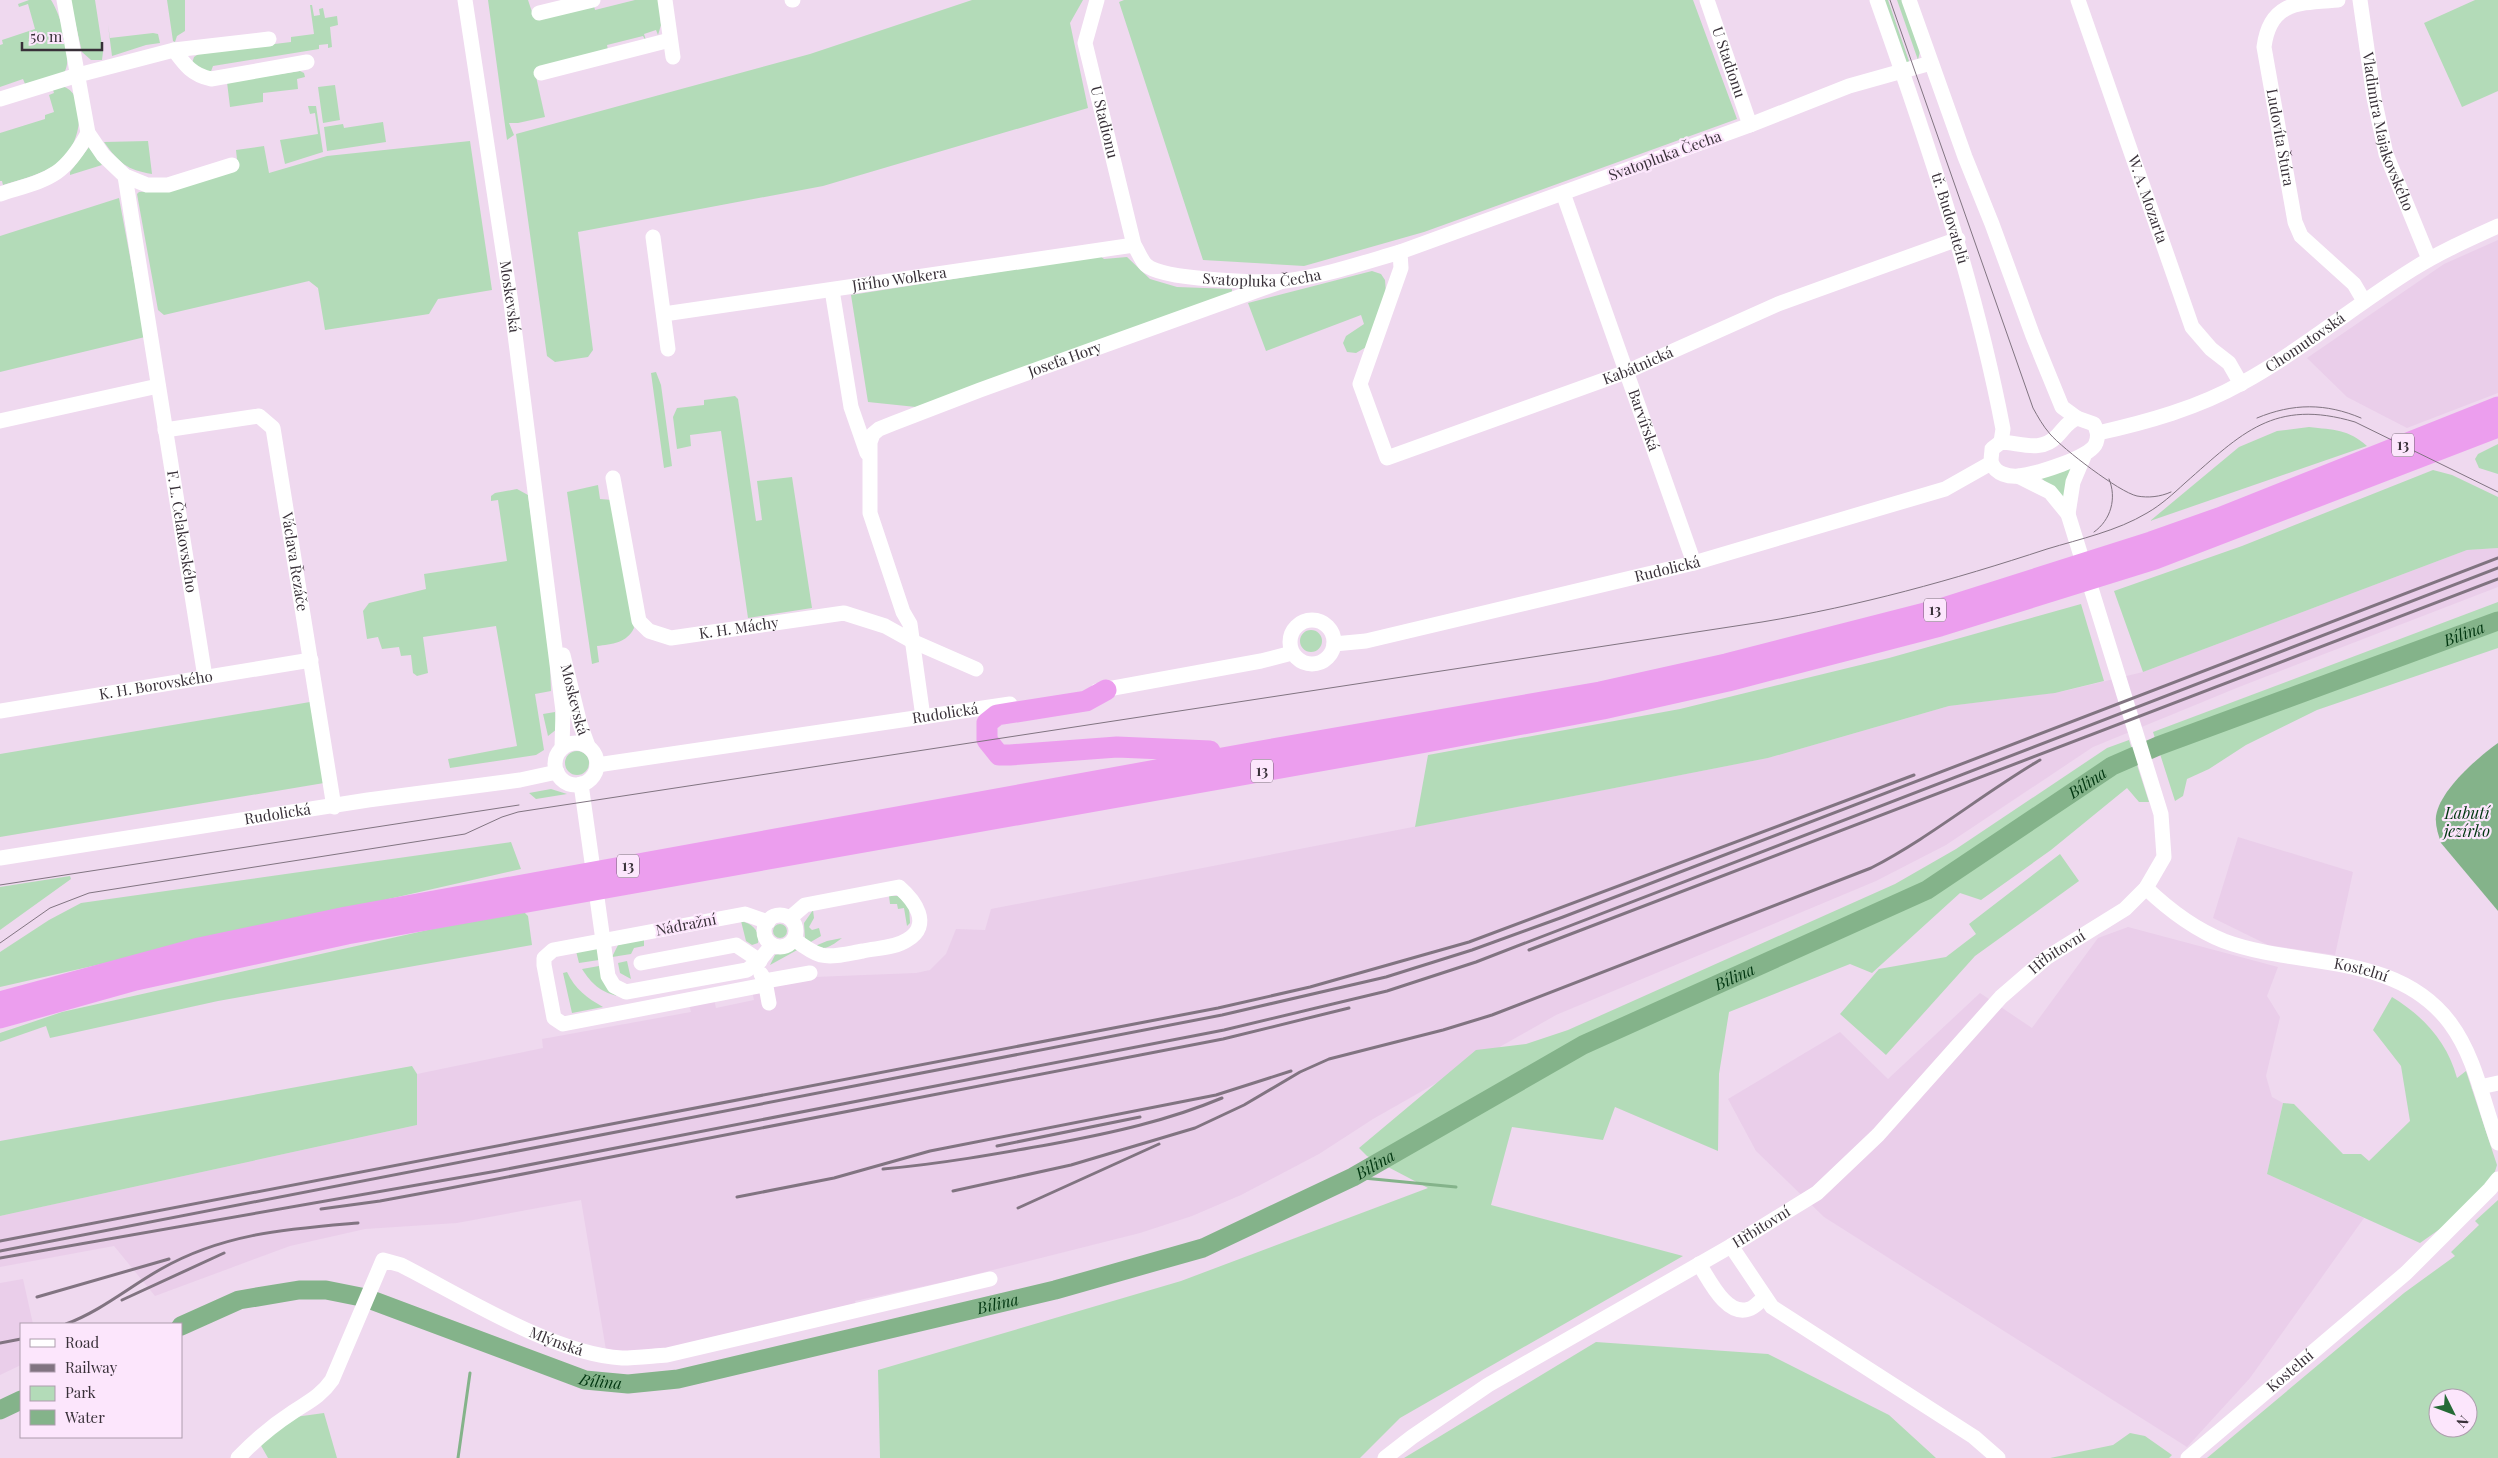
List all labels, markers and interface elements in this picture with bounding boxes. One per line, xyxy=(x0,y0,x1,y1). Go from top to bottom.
scale bar xyxy=(22,20,102,52)
street label: U Stadionu xyxy=(1708,24,1751,101)
text: 50 m xyxy=(30,26,63,46)
street label: Vladimíra Majakovského xyxy=(2358,50,2419,214)
street label: U Stadionu xyxy=(1087,84,1124,160)
street label: Ludovíta Štúra xyxy=(2263,87,2300,188)
street label: Svatopluka Čecha xyxy=(1605,125,1724,185)
street label: W. A. Mozarta xyxy=(2124,151,2173,246)
street label: tř. Budovatelů xyxy=(1927,170,1974,266)
street label: Moskevská xyxy=(496,259,526,334)
street label: Jiřího Wolkera xyxy=(850,262,948,295)
street label: Svatopluka Čecha xyxy=(1202,264,1323,291)
street label: Chomutovská xyxy=(2261,307,2349,376)
street label: Josefa Hory xyxy=(1024,336,1104,381)
street label: Kabátnická xyxy=(1600,341,1676,389)
street label: Barvířská xyxy=(1624,386,1665,454)
road number: 13 xyxy=(2392,434,2414,456)
street label: F. L. Čelakovského xyxy=(163,469,202,594)
street label: Václava Řezáče xyxy=(278,510,313,613)
street label: Rudolická xyxy=(1632,551,1703,586)
road number: 13 xyxy=(1924,598,1946,622)
street label: K. H. Máchy xyxy=(697,612,780,643)
water label: Bílina xyxy=(2439,616,2487,651)
street label: Moskevská xyxy=(557,662,594,738)
street label: K. H. Borovského xyxy=(97,665,214,704)
street label: Rudolická xyxy=(911,698,980,727)
road number: 13 xyxy=(1251,759,1273,782)
water label: Bílina xyxy=(2063,762,2110,803)
street label: Rudolická xyxy=(243,798,312,828)
water label: Labutí jezírko xyxy=(2441,802,2492,841)
road number: 13 xyxy=(617,854,639,878)
street label: Nádražní xyxy=(654,908,718,940)
street label: Hřbitovní xyxy=(2024,925,2089,978)
street label: Kostelní xyxy=(2332,953,2392,986)
water label: Bílina xyxy=(1710,958,1758,995)
water label: Bílina xyxy=(1350,1144,1398,1184)
street label: Hřbitovní xyxy=(1728,1201,1794,1252)
water label: Bílina xyxy=(974,1288,1021,1318)
street label: Mlýnská xyxy=(526,1321,586,1360)
legend xyxy=(20,1323,182,1438)
text: Road xyxy=(65,1332,99,1352)
street label: Kostelní xyxy=(2262,1345,2318,1396)
text: Railway xyxy=(65,1357,118,1377)
water label: Bílina xyxy=(576,1368,623,1393)
text: Park xyxy=(65,1382,97,1402)
north arrow xyxy=(2428,1388,2478,1438)
text: Water xyxy=(64,1407,105,1427)
text: N xyxy=(2453,1412,2473,1432)

